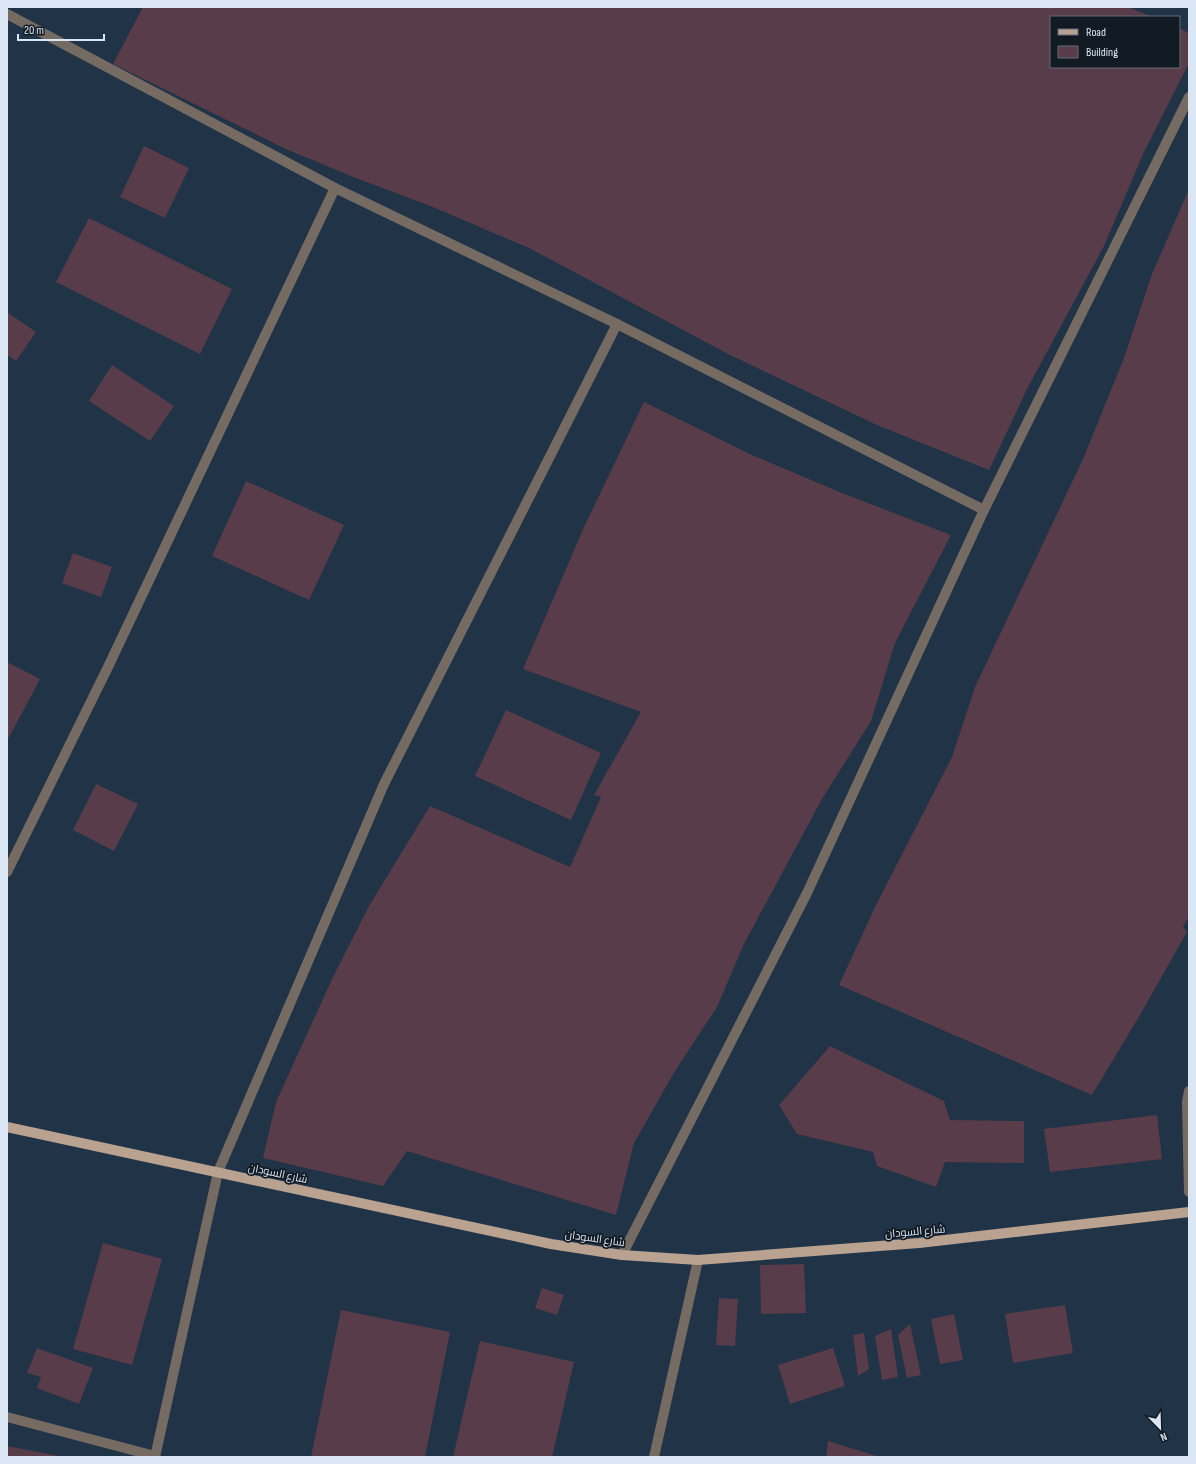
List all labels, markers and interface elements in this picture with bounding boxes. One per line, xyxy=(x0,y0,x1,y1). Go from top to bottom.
scale bar xyxy=(18,16,104,42)
legend xyxy=(1050,16,1180,68)
text: 20 m xyxy=(24,23,44,38)
text: Road xyxy=(1086,25,1106,40)
text: Building xyxy=(1086,45,1118,60)
street label: شارع السودان xyxy=(247,1161,309,1187)
street label: شارع السودان xyxy=(884,1222,946,1242)
street label: شارع السودان xyxy=(564,1228,626,1250)
north arrow xyxy=(1140,1408,1180,1448)
text: N xyxy=(1158,1430,1169,1444)

